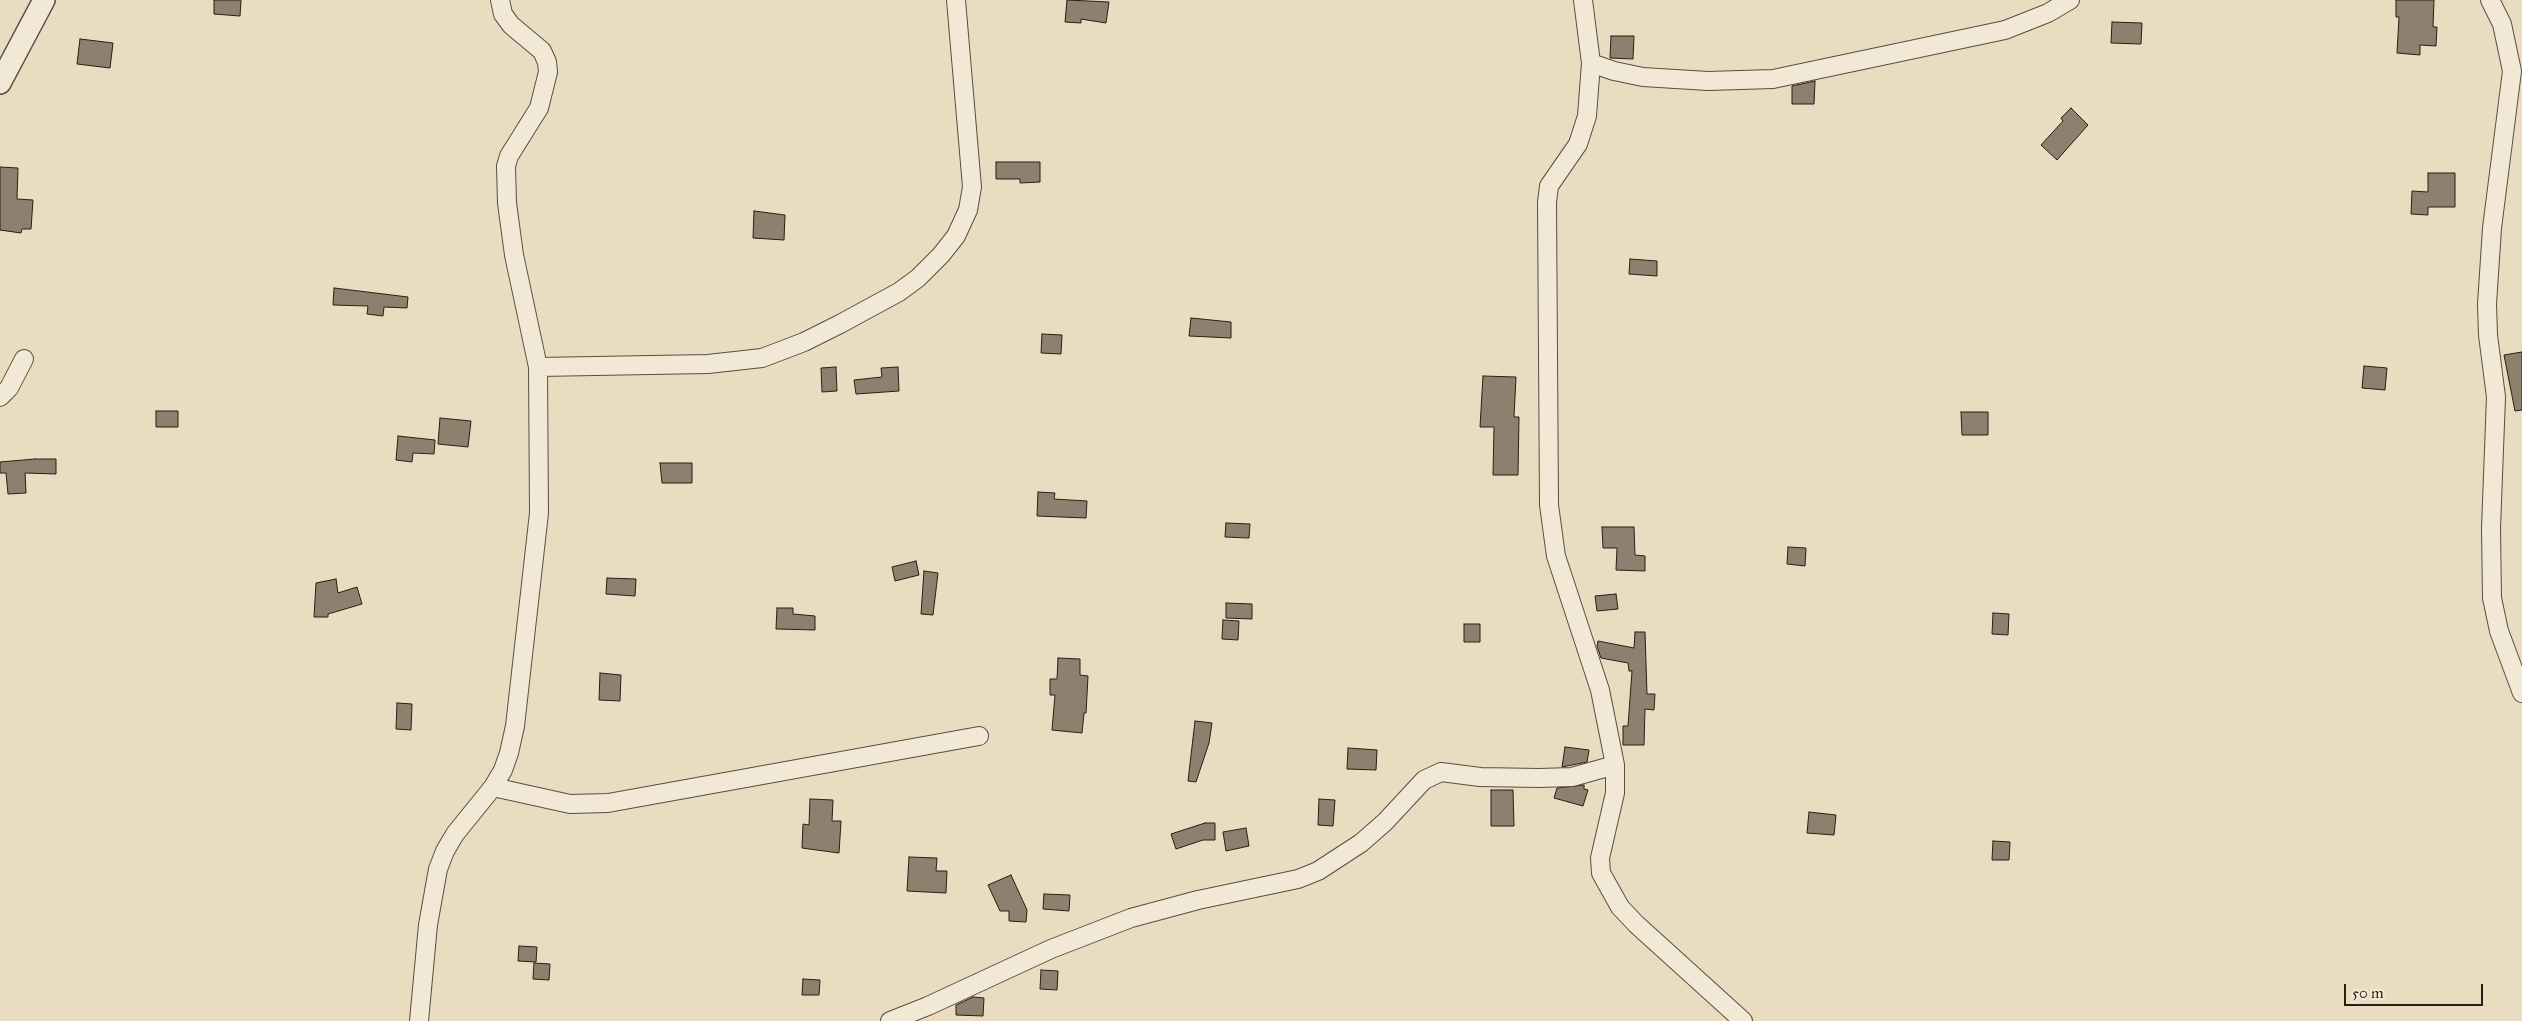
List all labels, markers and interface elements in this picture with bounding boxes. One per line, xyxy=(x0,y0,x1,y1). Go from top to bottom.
scale bar xyxy=(2347,974,2486,1006)
text: 50 m xyxy=(2352,984,2384,1002)

